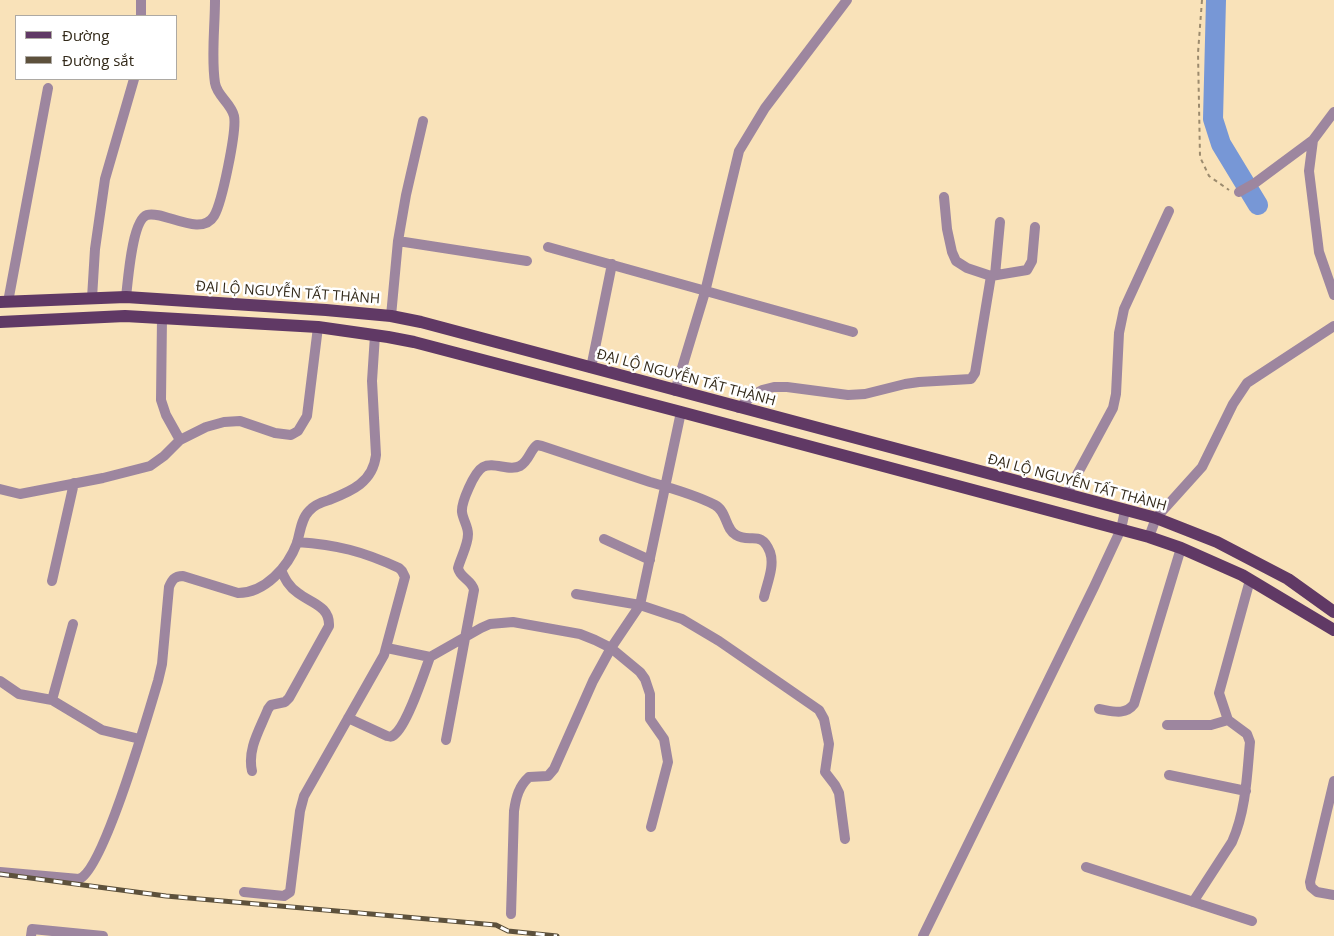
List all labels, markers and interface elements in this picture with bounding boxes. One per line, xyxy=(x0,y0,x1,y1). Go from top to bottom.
legend xyxy=(15,15,178,80)
text: Đường xyxy=(62,25,109,45)
text: Đường sắt xyxy=(62,50,134,70)
street label: ĐẠI LỘ NGUYỄN TẤT THÀNH xyxy=(195,278,381,308)
street label: ĐẠI LỘ NGUYỄN TẤT THÀNH xyxy=(595,346,777,410)
street label: ĐẠI LỘ NGUYỄN TẤT THÀNH xyxy=(986,451,1168,515)

